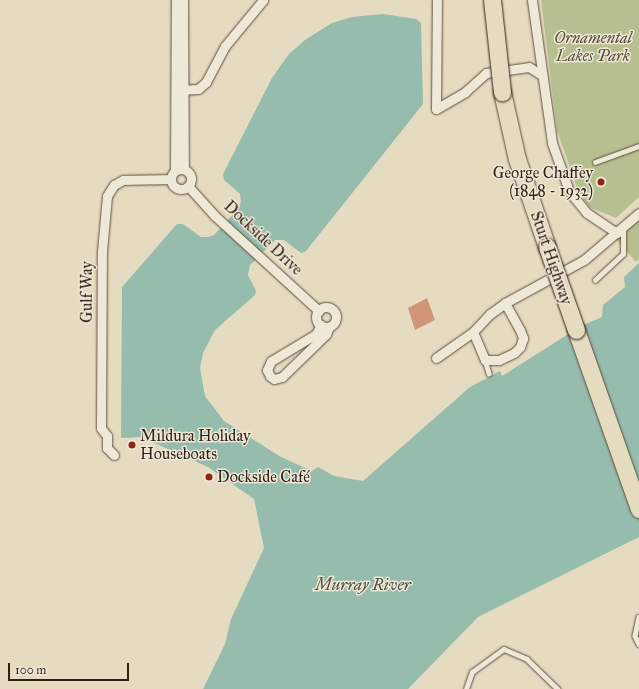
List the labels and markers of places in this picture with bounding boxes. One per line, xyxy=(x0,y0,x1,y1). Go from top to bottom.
place label: George Chaffey (1848 - 1932) xyxy=(493,163,593,201)
marker: George Chaffey (1848 - 1932) xyxy=(596,177,606,187)
place label: Mildura Holiday Houseboats xyxy=(140,426,250,464)
marker: Mildura Holiday Houseboats xyxy=(127,440,137,450)
place label: Dockside Café xyxy=(217,467,310,487)
marker: Dockside Café xyxy=(204,472,214,482)

